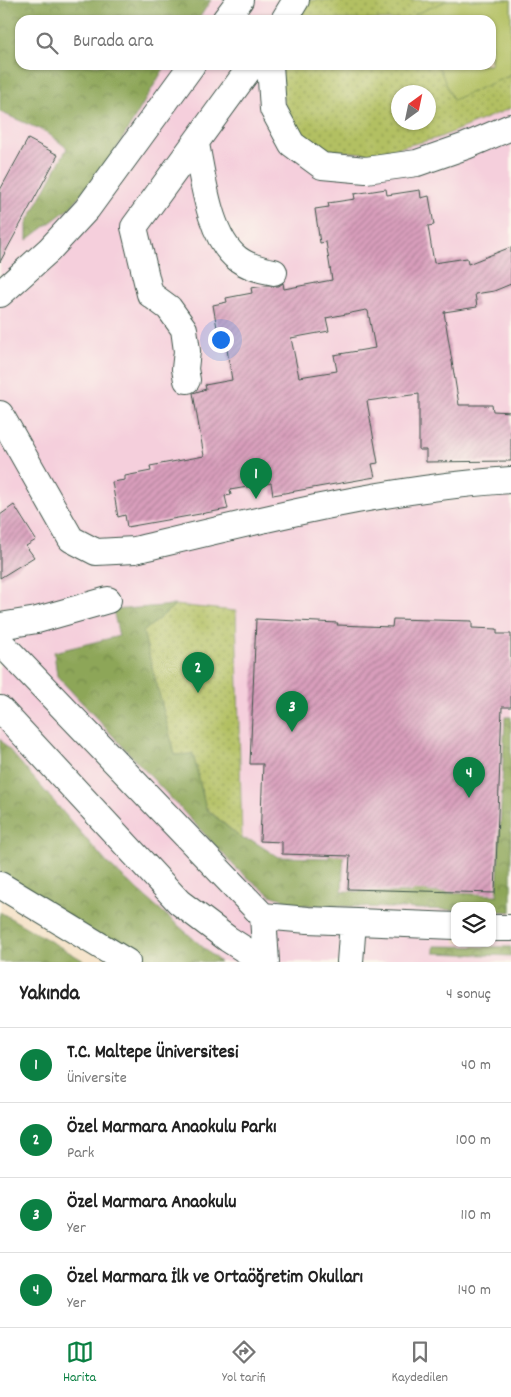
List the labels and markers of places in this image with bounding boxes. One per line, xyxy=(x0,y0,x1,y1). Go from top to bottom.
pin: 1 xyxy=(240,458,272,499)
pin: 2 xyxy=(182,652,214,693)
pin: 3 xyxy=(276,691,308,732)
pin: 4 xyxy=(453,757,485,798)

